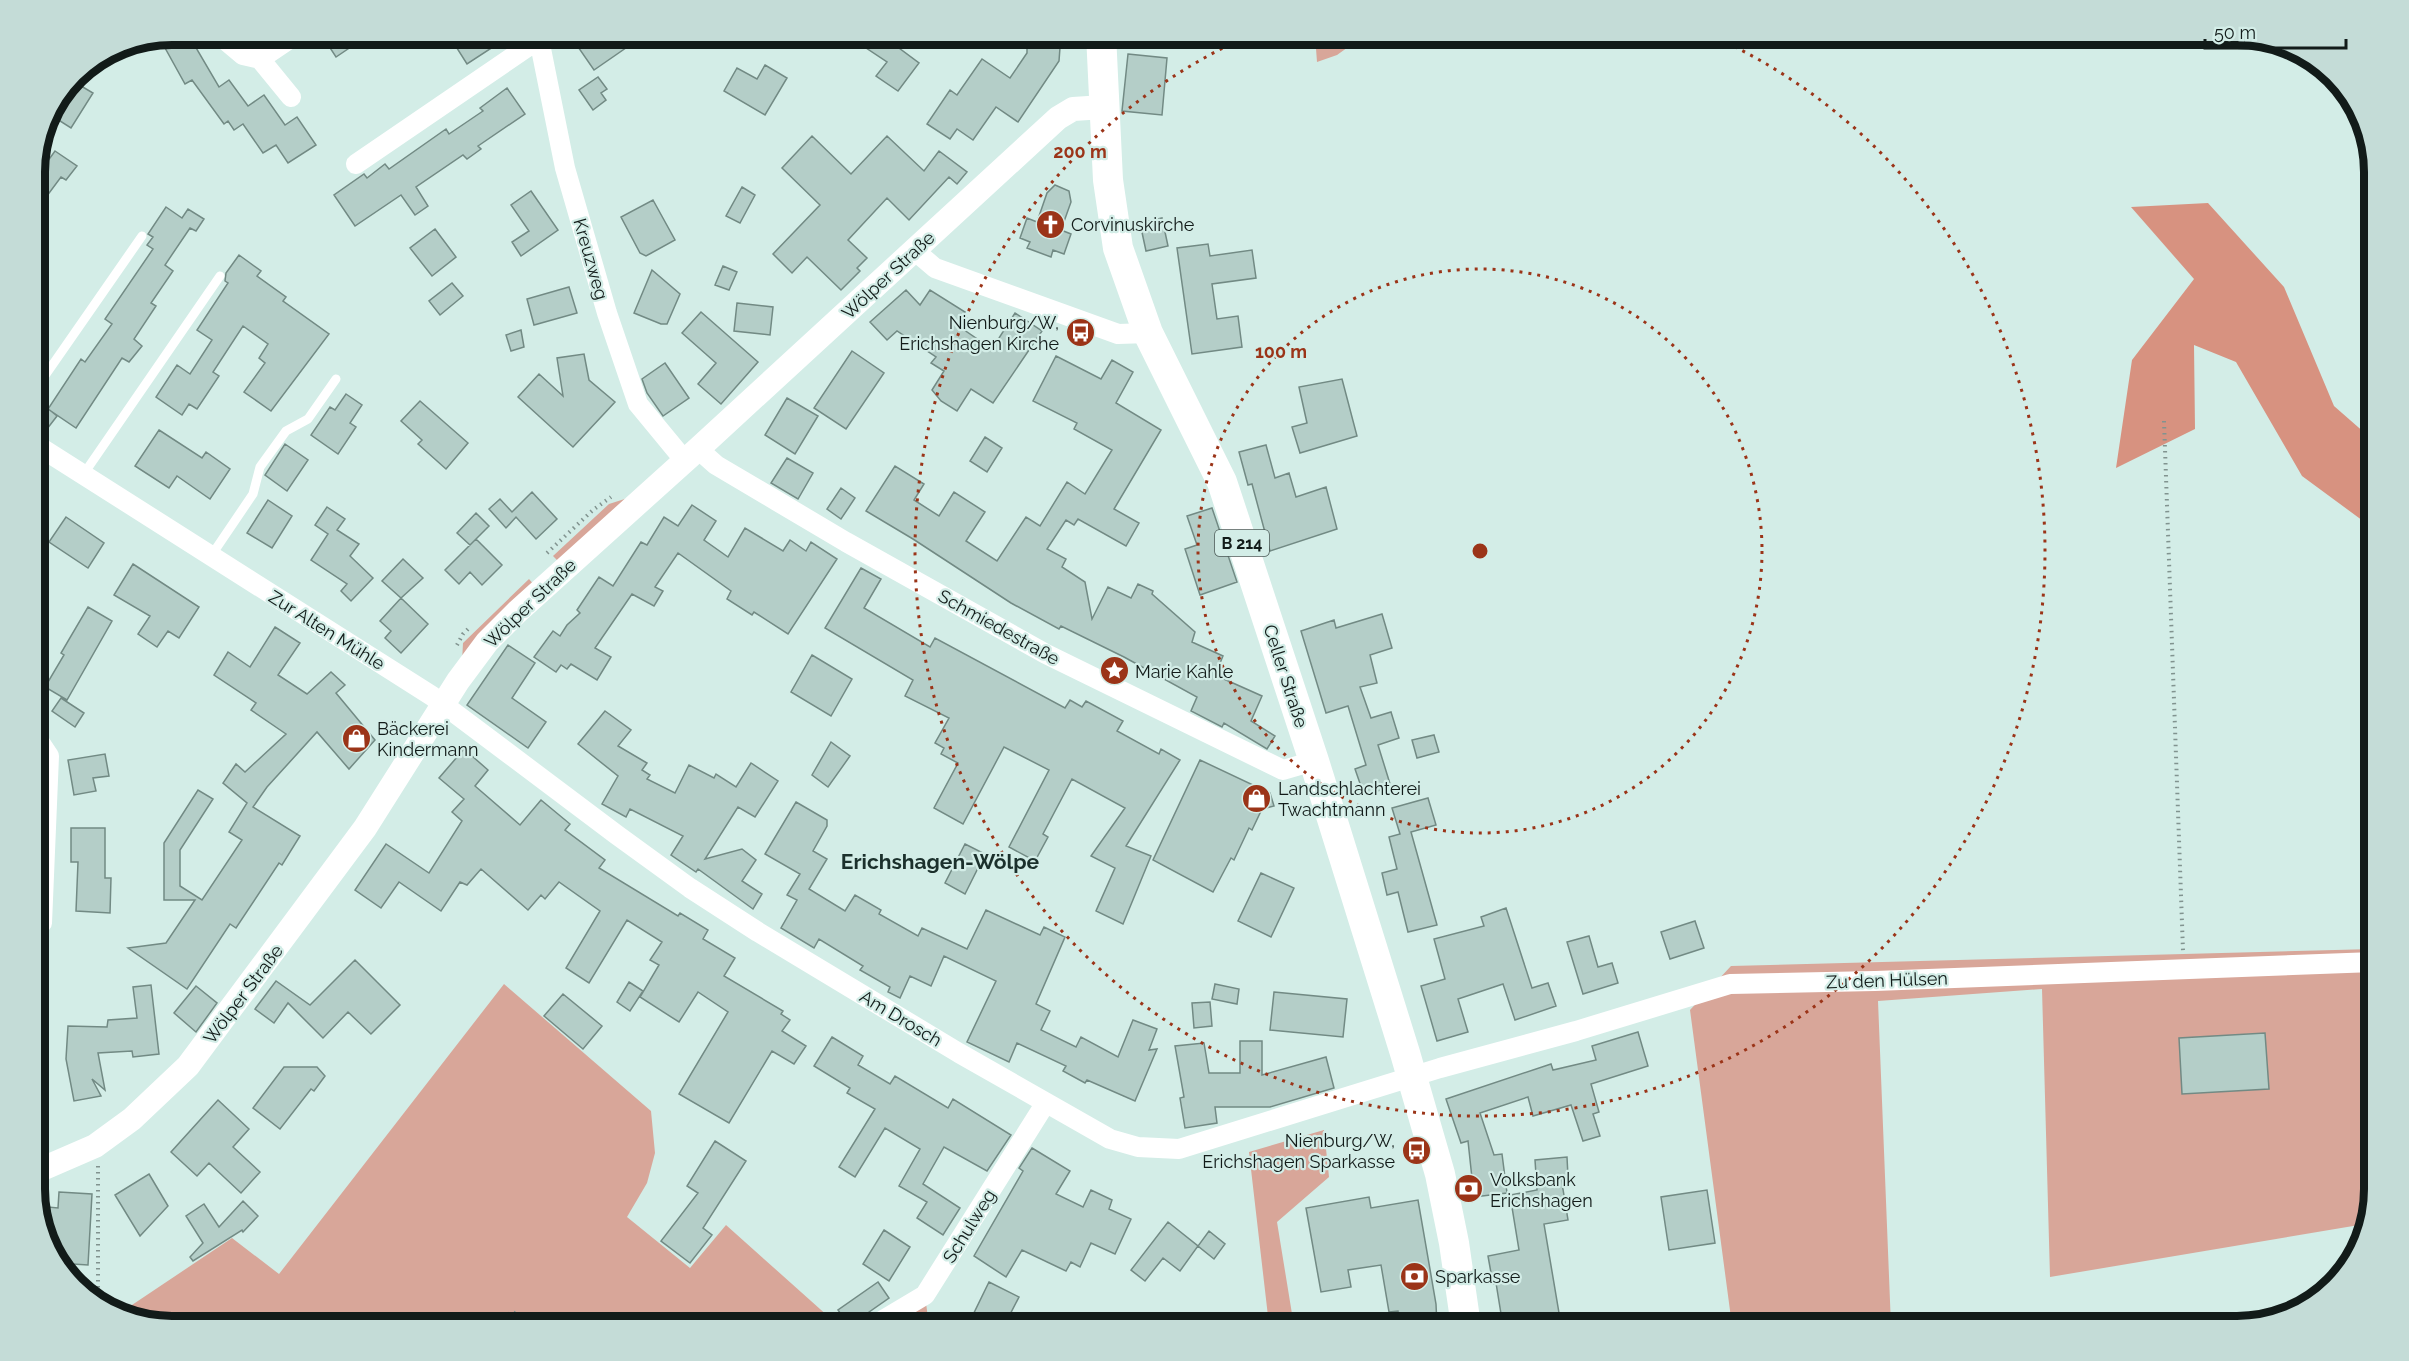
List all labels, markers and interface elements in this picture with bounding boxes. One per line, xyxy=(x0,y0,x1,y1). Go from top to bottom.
scale bar xyxy=(2205,12,2346,50)
text: 50 m xyxy=(2214,22,2256,43)
text: 200 m xyxy=(1053,141,1107,162)
church icon: Corvinuskirche xyxy=(1034,208,1066,240)
place label: Corvinuskirche xyxy=(1071,214,1195,235)
street label: Kreuzweg xyxy=(569,216,613,302)
street label: Wölper Straße xyxy=(837,227,939,323)
place label: Nienburg/W, Erichshagen Kirche xyxy=(899,312,1059,354)
bus stop icon: Nienburg/W, Erichshagen Kirche xyxy=(1064,316,1096,348)
text: 100 m xyxy=(1255,341,1307,362)
road number: B 214 xyxy=(1215,530,1269,556)
centre of rings xyxy=(1470,541,1490,561)
street label: Wölper Straße xyxy=(480,554,580,652)
street label: Schmiedestraße xyxy=(935,585,1064,669)
street label: Zur Alten Mühle xyxy=(265,586,389,674)
street label: Celler Straße xyxy=(1259,622,1313,731)
place icon: Marie Kahle xyxy=(1098,655,1130,687)
place label: Marie Kahle xyxy=(1135,661,1234,682)
place label: Bäckerei Kindermann xyxy=(377,718,478,760)
shop icon: Bäckerei Kindermann xyxy=(340,722,372,754)
place label: Landschlachterei Twachtmann xyxy=(1278,778,1421,820)
shop icon: Landschlachterei Twachtmann xyxy=(1241,782,1273,814)
district label: Erichshagen-Wölpe xyxy=(841,849,1040,874)
street label: Wölper Straße xyxy=(199,940,287,1048)
street label: Zu den Hülsen xyxy=(1826,967,1948,993)
street label: Am Drosch xyxy=(856,985,946,1051)
place label: Nienburg/W, Erichshagen Sparkasse xyxy=(1202,1130,1395,1172)
bus stop icon: Nienburg/W, Erichshagen Sparkasse xyxy=(1400,1134,1432,1166)
place label: Volksbank Erichshagen xyxy=(1490,1169,1593,1211)
bank icon: Volksbank Erichshagen xyxy=(1453,1173,1485,1205)
street label: Schulweg xyxy=(938,1185,1000,1267)
bank icon: Sparkasse xyxy=(1398,1260,1430,1292)
place label: Sparkasse xyxy=(1435,1266,1521,1287)

